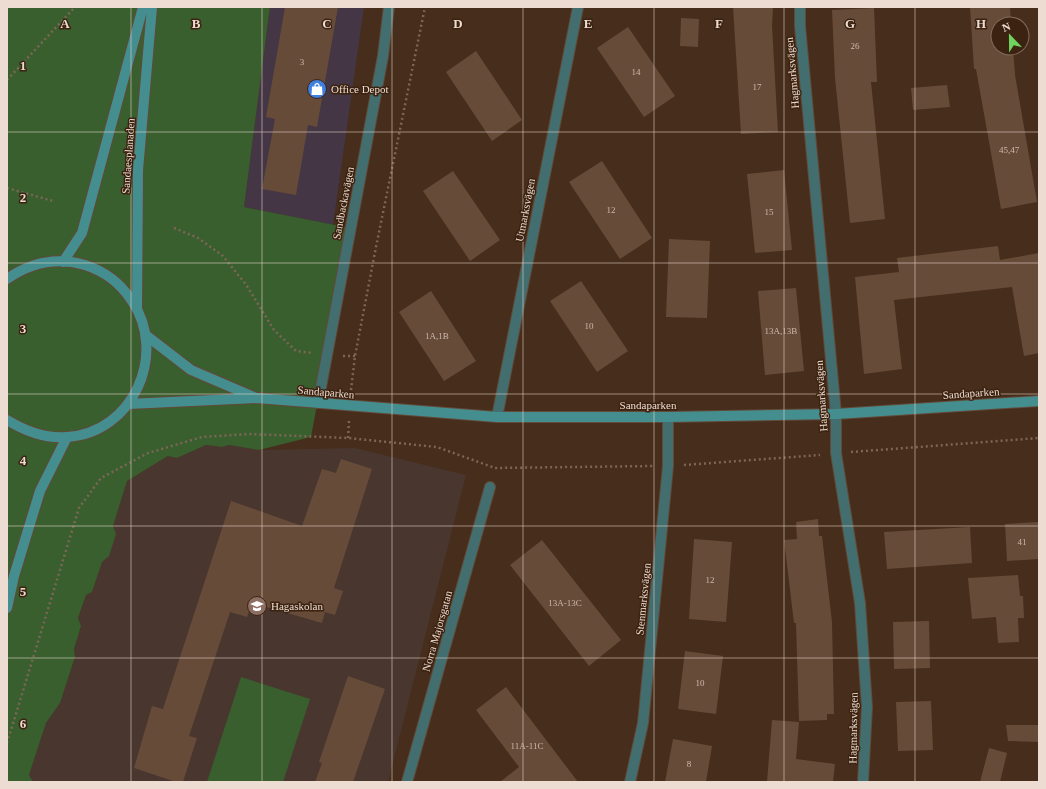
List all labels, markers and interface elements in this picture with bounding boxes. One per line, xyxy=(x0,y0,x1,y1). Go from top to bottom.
text: A xyxy=(60,16,70,31)
text: B xyxy=(192,16,201,31)
text: C xyxy=(322,16,332,31)
text: D xyxy=(453,16,463,31)
text: E xyxy=(584,16,592,31)
text: F xyxy=(715,16,723,31)
text: G xyxy=(845,16,855,31)
text: H xyxy=(976,16,986,31)
north arrow xyxy=(990,16,1030,56)
text: N xyxy=(1000,20,1012,34)
street label: Hagmarksvägen xyxy=(783,36,801,109)
house number: 26 xyxy=(851,41,860,51)
house number: 3 xyxy=(300,57,305,67)
text: 1 xyxy=(20,58,26,73)
house number: 14 xyxy=(632,67,641,77)
shop icon: Office Depot xyxy=(306,78,328,100)
house number: 17 xyxy=(753,82,762,92)
place label: Office Depot xyxy=(331,83,389,95)
street label: Sandaesplanaden xyxy=(119,117,137,194)
house number: 45,47 xyxy=(999,145,1020,155)
street label: Sandbackavägen xyxy=(330,165,356,240)
street label: Utmarksvägen xyxy=(513,177,537,243)
text: 2 xyxy=(20,190,26,205)
house number: 12 xyxy=(607,205,616,215)
house number: 15 xyxy=(765,207,774,217)
text: 3 xyxy=(20,321,27,336)
house number: 10 xyxy=(585,321,594,331)
house number: 13A,13B xyxy=(765,326,797,336)
house number: 1A,1B xyxy=(425,331,449,341)
street label: Hagmarksvägen xyxy=(812,359,829,432)
street label: Sandaparken xyxy=(297,384,355,400)
street label: Sandaparken xyxy=(942,385,1000,401)
street label: Sandaparken xyxy=(620,399,677,411)
text: 4 xyxy=(20,453,27,468)
house number: 41 xyxy=(1018,537,1027,547)
street label: Stenmarksvägen xyxy=(633,562,653,636)
house number: 12 xyxy=(706,575,715,585)
text: 5 xyxy=(20,584,27,599)
street label: Norra Majorsgatan xyxy=(420,589,454,673)
school or university icon: Hagaskolan xyxy=(246,595,268,617)
house number: 13A-13C xyxy=(548,598,582,608)
place label: Hagaskolan xyxy=(271,600,323,612)
house number: 10 xyxy=(696,678,705,688)
street label: Hagmarksvägen xyxy=(846,692,860,764)
text: 6 xyxy=(20,716,27,731)
house number: 11A-11C xyxy=(511,741,543,751)
house number: 8 xyxy=(687,759,692,769)

